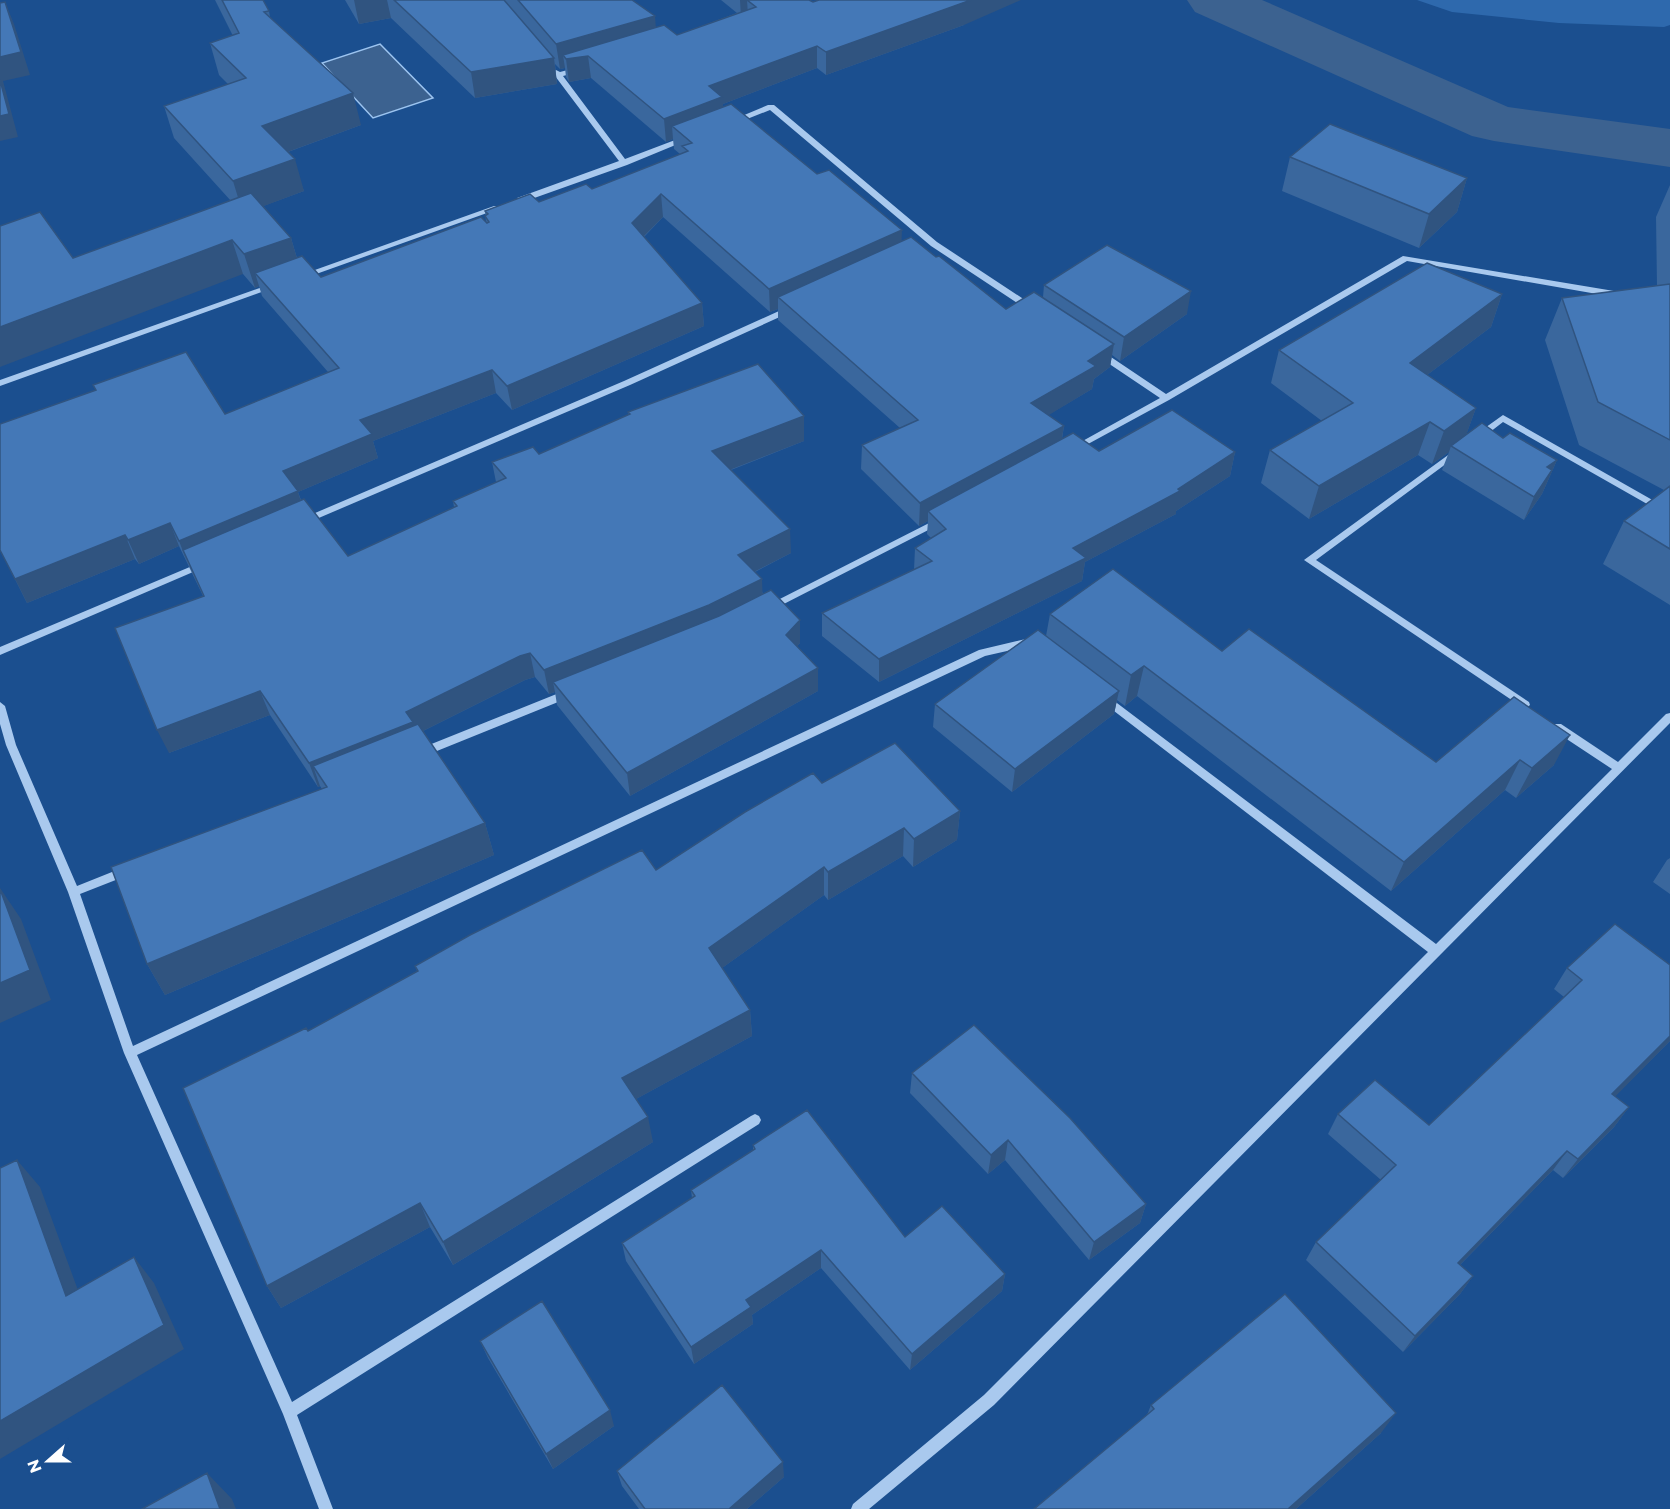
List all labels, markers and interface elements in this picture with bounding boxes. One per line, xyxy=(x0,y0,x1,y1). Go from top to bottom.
north arrow xyxy=(18,1431,78,1491)
text: N xyxy=(23,1457,46,1476)

